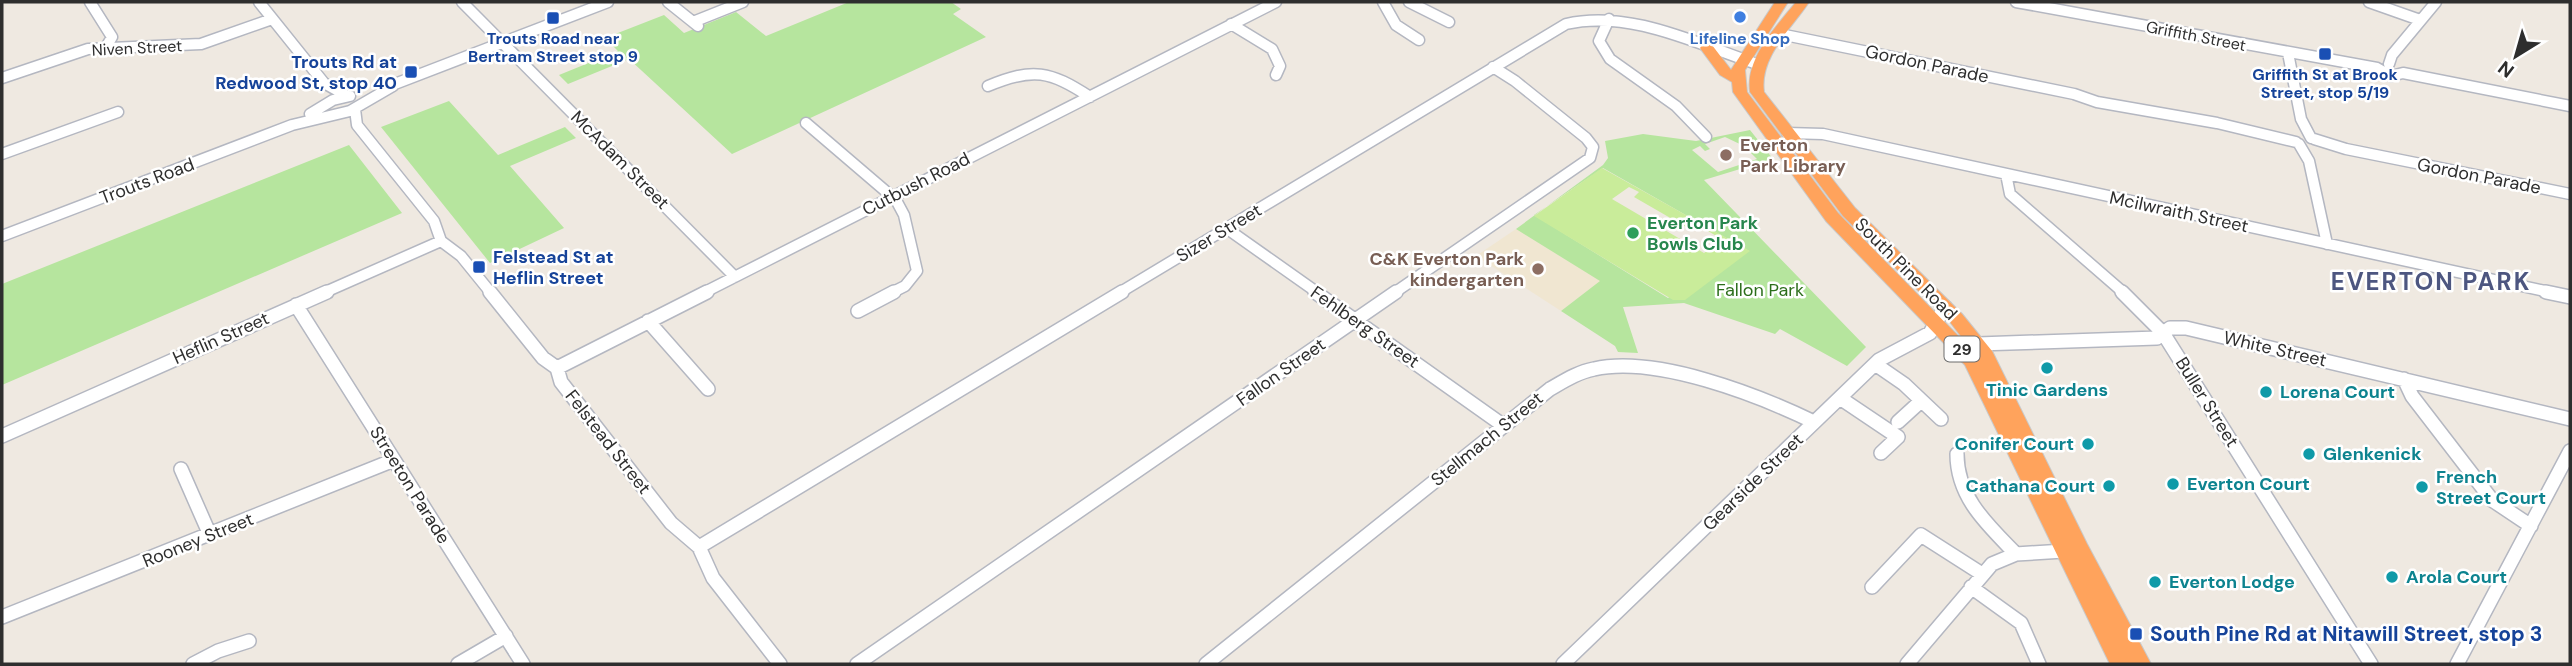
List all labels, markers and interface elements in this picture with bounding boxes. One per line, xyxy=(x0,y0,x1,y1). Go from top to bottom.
marker: Lifeline Shop xyxy=(1732,9,1748,25)
marker: Trouts Road near Bertram Street stop 9 xyxy=(545,10,561,26)
street label: Griffith Street xyxy=(2144,16,2248,56)
north arrow xyxy=(2481,21,2551,91)
place label: Trouts Road near Bertram Street stop 9 xyxy=(468,28,638,67)
place label: Lifeline Shop xyxy=(1690,28,1790,49)
street label: Niven Street xyxy=(91,35,183,61)
street label: Gordon Parade xyxy=(1863,39,1991,89)
marker: Griffith St at Brook Street, stop 5/19 xyxy=(2317,46,2333,62)
place label: Trouts Rd at Redwood St, stop 40 xyxy=(215,50,397,95)
text: N xyxy=(2493,55,2519,83)
marker: Trouts Rd at Redwood St, stop 40 xyxy=(403,64,419,80)
place label: Griffith St at Brook Street, stop 5/19 xyxy=(2252,64,2398,103)
street label: McAdam Street xyxy=(566,106,674,214)
place label: Everton Park Library xyxy=(1740,133,1846,178)
street label: Cutbush Road xyxy=(858,147,974,221)
marker: Everton Park Library xyxy=(1718,147,1734,163)
street label: Trouts Road xyxy=(96,152,198,210)
street label: Gordon Parade xyxy=(2415,152,2543,200)
street label: Mcilwraith Street xyxy=(2107,186,2251,238)
street label: Sizer Street xyxy=(1172,198,1266,268)
place label: Everton Park Bowls Club xyxy=(1647,211,1759,256)
street label: South Pine Road xyxy=(1850,213,1962,325)
marker: Everton Park Bowls Club xyxy=(1625,225,1641,241)
place label: Felstead St at Heflin Street xyxy=(493,245,614,290)
place label: C&K Everton Park kindergarten xyxy=(1370,247,1525,292)
marker: Felstead St at Heflin Street xyxy=(471,259,487,275)
marker: C&K Everton Park kindergarten xyxy=(1530,261,1546,277)
district label: EVERTON PARK xyxy=(2331,266,2531,297)
park label: Fallon Park xyxy=(1716,278,1804,302)
street label: Fehlberg Street xyxy=(1306,281,1424,373)
street label: Heflin Street xyxy=(169,306,273,370)
street label: White Street xyxy=(2221,326,2329,372)
street label: Fallon Street xyxy=(1232,332,1330,412)
road number: 29 xyxy=(1944,336,1980,362)
street label: Buller Street xyxy=(2170,352,2244,452)
marker: Tinic Gardens xyxy=(2039,360,2055,376)
place label: Tinic Gardens xyxy=(1986,378,2108,402)
place label: Lorena Court xyxy=(2280,380,2395,404)
marker: Lorena Court xyxy=(2258,384,2274,400)
street label: Felstead Street xyxy=(560,385,656,499)
street label: Stellmach Street xyxy=(1426,386,1548,492)
street label: Streeton Parade xyxy=(364,422,456,548)
street label: Gearside Street xyxy=(1698,428,1808,536)
place label: Conifer Court xyxy=(1954,432,2074,456)
marker: Conifer Court xyxy=(2080,436,2096,452)
place label: Glenkenick xyxy=(2323,442,2422,466)
marker: Glenkenick xyxy=(2301,446,2317,462)
place label: French Street Court xyxy=(2436,465,2546,510)
place label: Everton Court xyxy=(2187,472,2310,496)
place label: Cathana Court xyxy=(1965,474,2095,498)
marker: Everton Court xyxy=(2165,476,2181,492)
marker: Cathana Court xyxy=(2101,478,2117,494)
marker: French Street Court xyxy=(2414,479,2430,495)
street label: Rooney Street xyxy=(139,507,257,573)
place label: Arola Court xyxy=(2406,565,2507,589)
marker: Arola Court xyxy=(2384,569,2400,585)
place label: Everton Lodge xyxy=(2169,570,2295,594)
marker: Everton Lodge xyxy=(2147,574,2163,590)
place label: South Pine Rd at Nitawill Street, stop 3 xyxy=(2150,620,2542,648)
marker: South Pine Rd at Nitawill Street, stop 3 xyxy=(2128,626,2144,642)

